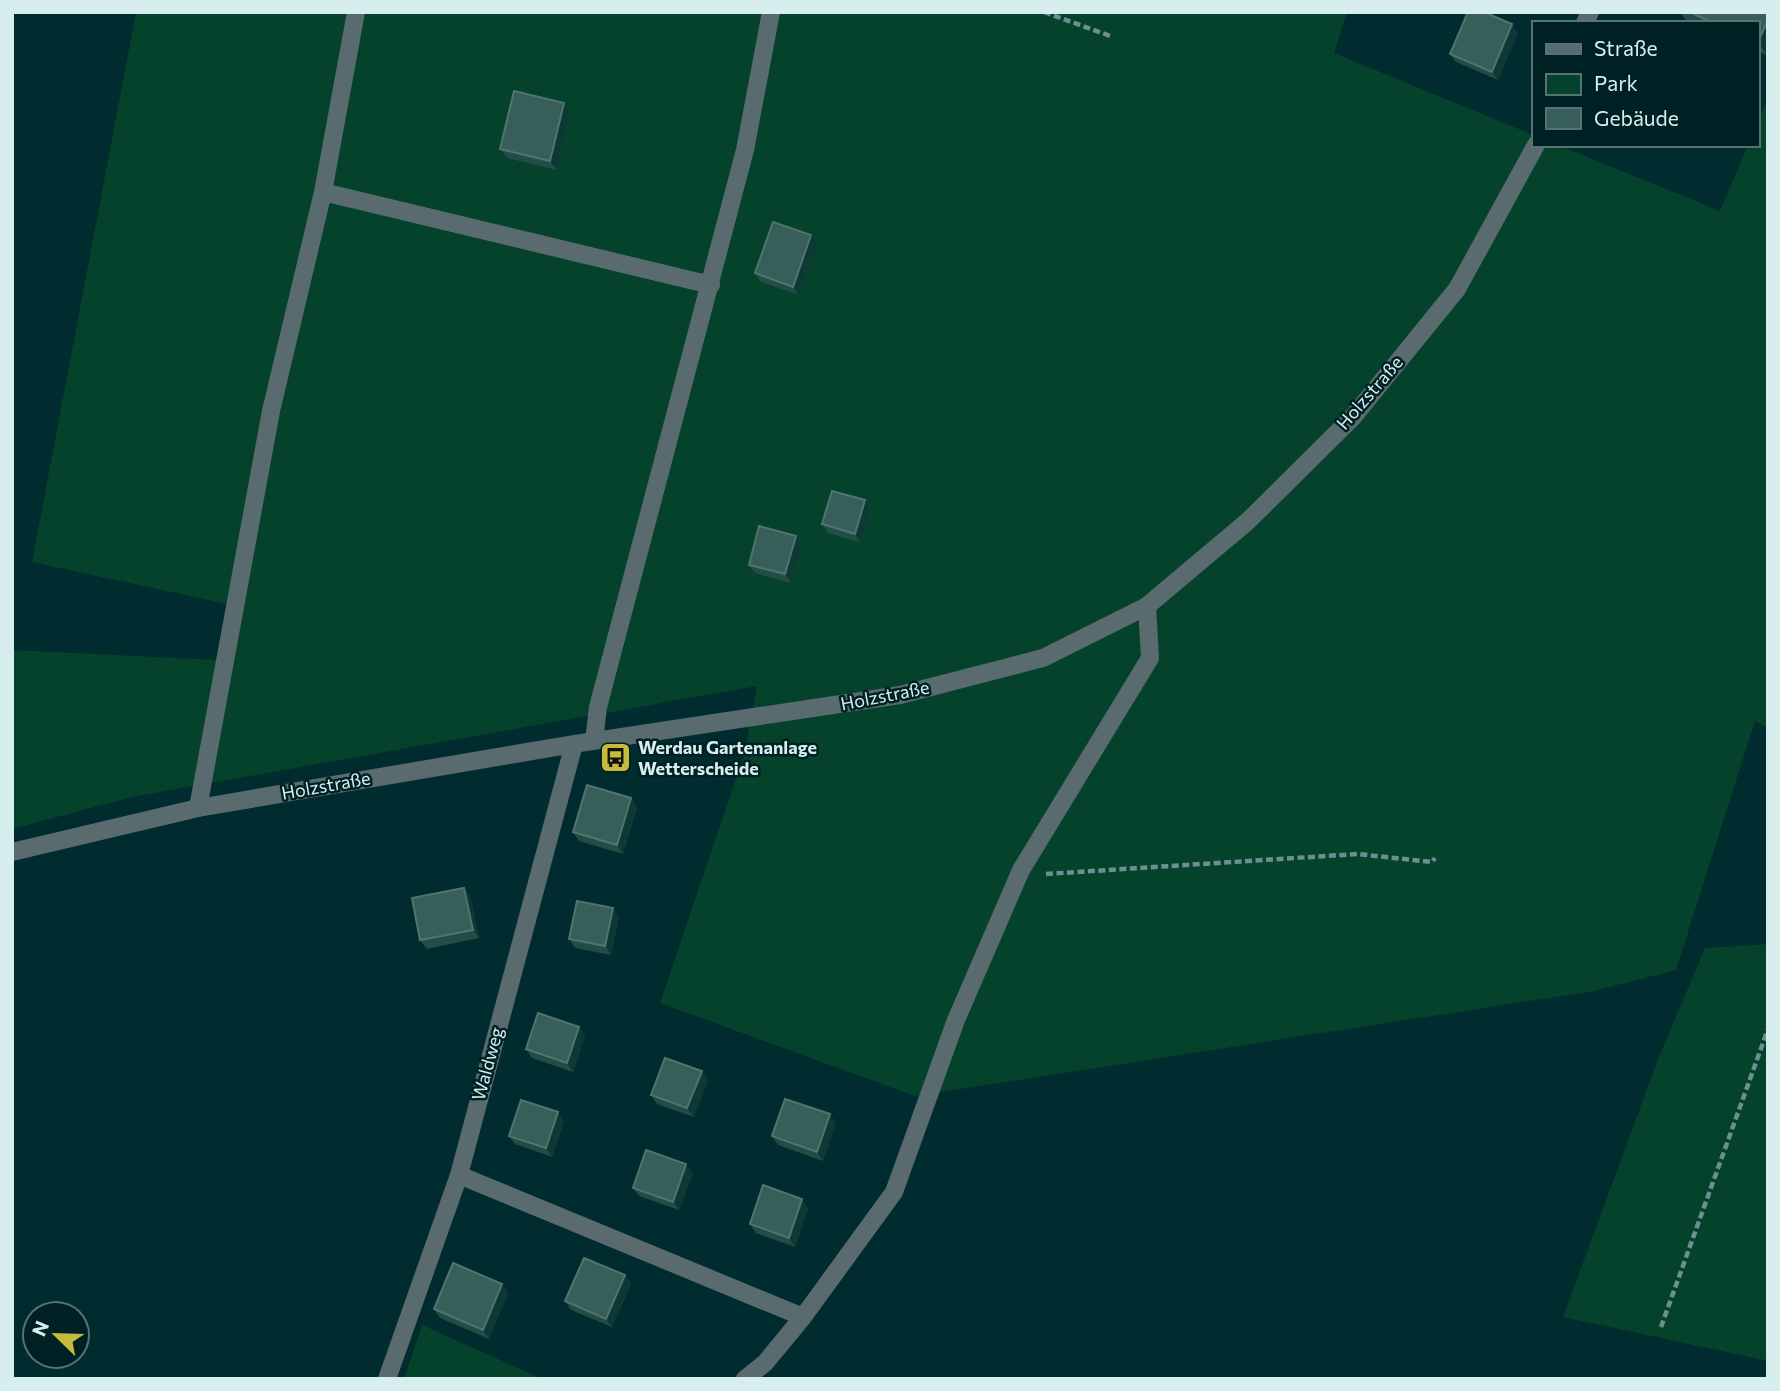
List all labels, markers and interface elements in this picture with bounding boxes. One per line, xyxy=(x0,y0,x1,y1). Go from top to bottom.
legend xyxy=(1532,21,1759,147)
text: Straße xyxy=(1594,35,1658,60)
text: Park xyxy=(1594,70,1638,95)
text: Gebäude xyxy=(1594,105,1679,130)
street label: Holzstraße xyxy=(1331,351,1407,434)
street label: Holzstraße xyxy=(838,676,931,714)
place label: Werdau Gartenanlage Wetterscheide xyxy=(638,736,817,779)
bus stop icon: Werdau Gartenanlage Wetterscheide xyxy=(598,741,632,775)
street label: Holzstraße xyxy=(280,766,372,804)
street label: Waldweg xyxy=(467,1024,507,1103)
north arrow xyxy=(21,1300,91,1370)
text: N xyxy=(27,1317,53,1339)

